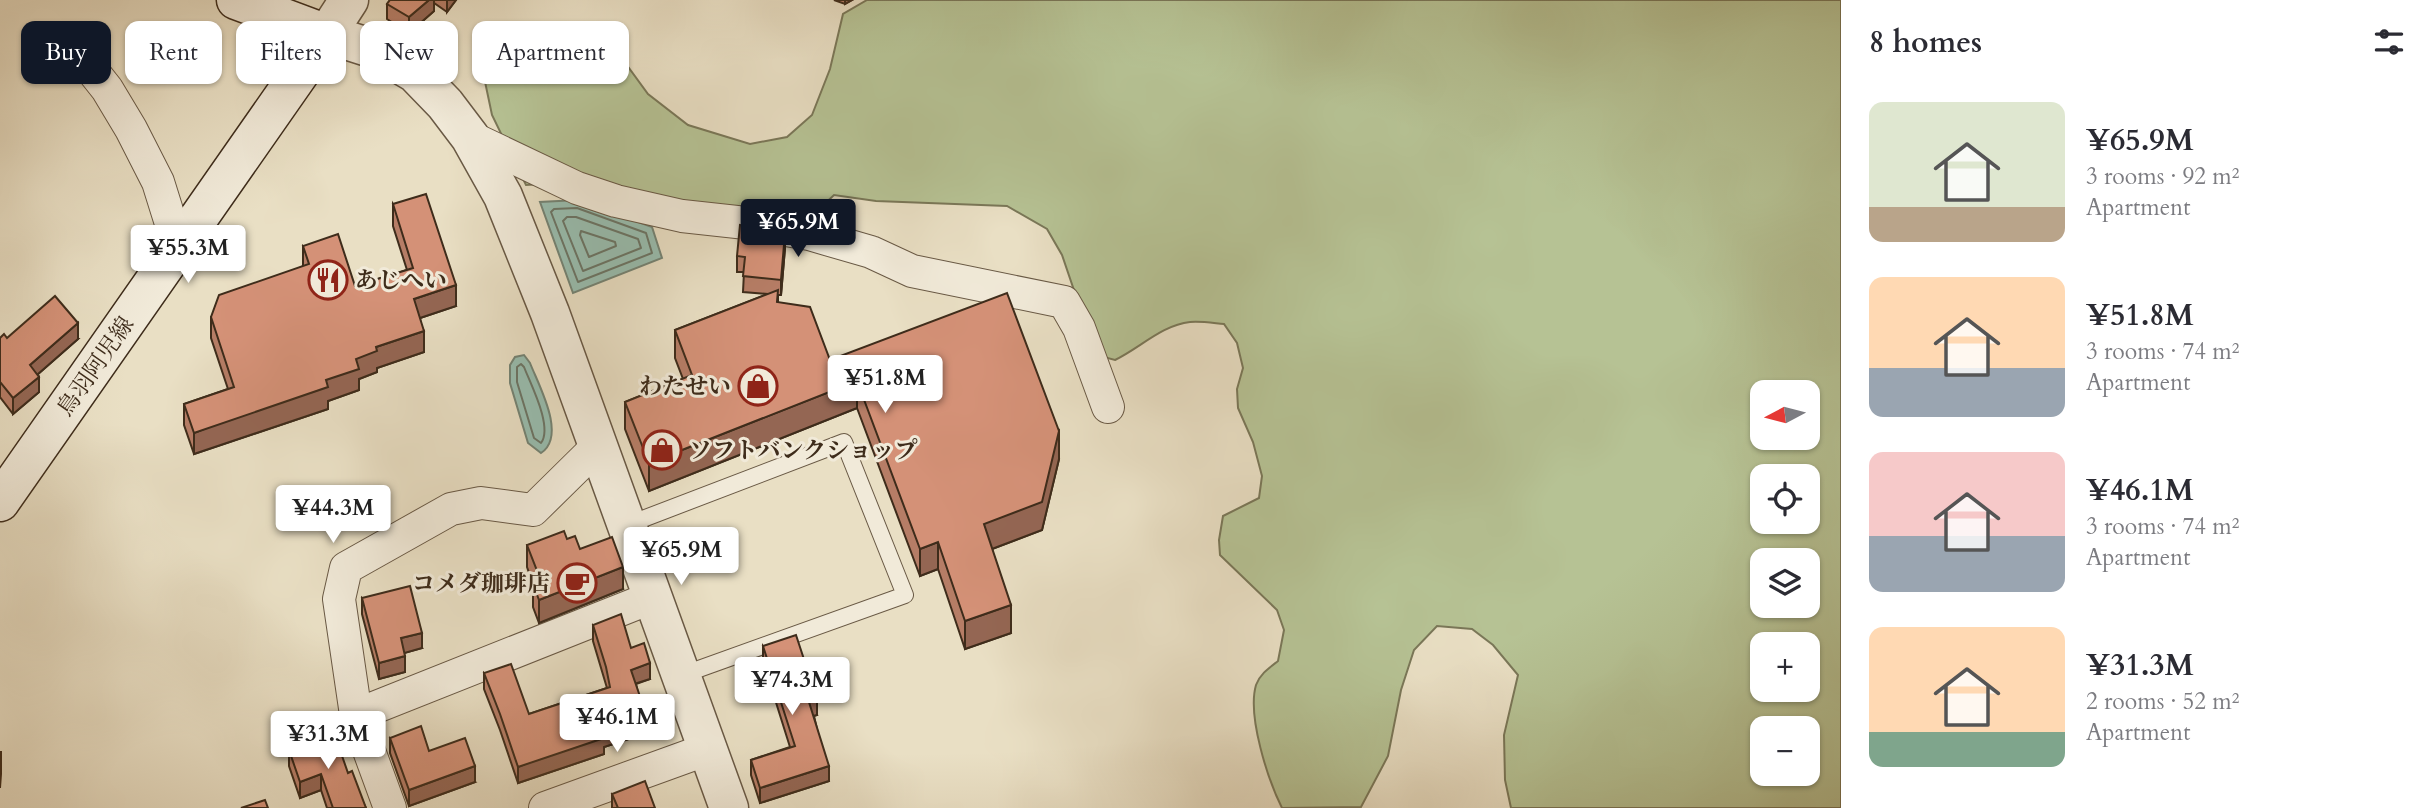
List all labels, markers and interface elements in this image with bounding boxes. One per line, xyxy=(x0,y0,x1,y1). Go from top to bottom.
chip: Buy xyxy=(21,21,111,84)
chip: Rent xyxy=(125,21,222,84)
chip: Filters xyxy=(236,21,346,84)
chip: New xyxy=(360,21,458,84)
chip: Apartment xyxy=(472,21,629,84)
text: 8 homes xyxy=(1869,22,1982,63)
icon: filters xyxy=(2370,23,2408,61)
text: ¥65.9M xyxy=(2086,120,2194,161)
icon: home xyxy=(1925,130,2009,214)
text: 3 rooms · 92 m² xyxy=(2086,161,2239,192)
text: Apartment xyxy=(2086,192,2190,223)
pin: ¥65.9M xyxy=(741,200,855,259)
text: ¥65.9M xyxy=(757,206,839,237)
pin: ¥55.3M xyxy=(131,226,245,285)
text: ¥55.3M xyxy=(147,232,229,263)
restaurant icon: あじへい xyxy=(307,259,349,301)
place label: あじへい xyxy=(355,265,447,296)
text: ¥51.8M xyxy=(2086,295,2194,336)
icon: home xyxy=(1925,305,2009,389)
street label: 鳥羽阿児線 xyxy=(50,310,141,422)
text: 3 rooms · 74 m² xyxy=(2086,336,2239,367)
pin: ¥51.8M xyxy=(828,356,942,415)
text: ¥51.8M xyxy=(844,362,926,393)
shop icon: わたせい xyxy=(737,365,779,407)
text: Apartment xyxy=(2086,367,2190,398)
place label: わたせい xyxy=(639,371,731,402)
north arrow xyxy=(1750,380,1820,450)
map controls xyxy=(1750,380,1820,786)
shop icon: ソフトバンクショップ xyxy=(641,429,683,471)
place label: ソフトバンクショップ xyxy=(689,435,918,466)
button: locate xyxy=(1750,464,1820,534)
text: ¥46.1M xyxy=(2086,470,2194,511)
icon: home xyxy=(1925,480,2009,564)
pin: ¥44.3M xyxy=(276,486,390,545)
text: ¥44.3M xyxy=(292,492,374,523)
text: 3 rooms · 74 m² xyxy=(2086,511,2239,542)
pin: ¥65.9M xyxy=(624,528,738,587)
text: ¥65.9M xyxy=(640,534,722,565)
text: Apartment xyxy=(2086,542,2190,573)
button: layers xyxy=(1750,548,1820,618)
cafe icon: コメダ珈琲店 xyxy=(556,562,598,604)
place label: コメダ珈琲店 xyxy=(412,568,550,599)
button: + xyxy=(1750,632,1820,702)
text: ¥31.3M xyxy=(2086,645,2194,686)
icon: home xyxy=(1925,655,2009,739)
pin: ¥74.3M xyxy=(735,658,849,717)
text: ¥74.3M xyxy=(751,664,833,695)
text: 2 rooms · 52 m² xyxy=(2086,686,2239,717)
pin: ¥46.1M xyxy=(560,694,674,754)
text: ¥46.1M xyxy=(576,701,658,732)
pin: ¥31.3M xyxy=(271,712,385,771)
button: − xyxy=(1750,716,1820,786)
text: Apartment xyxy=(2086,717,2190,748)
text: ¥31.3M xyxy=(287,718,369,749)

